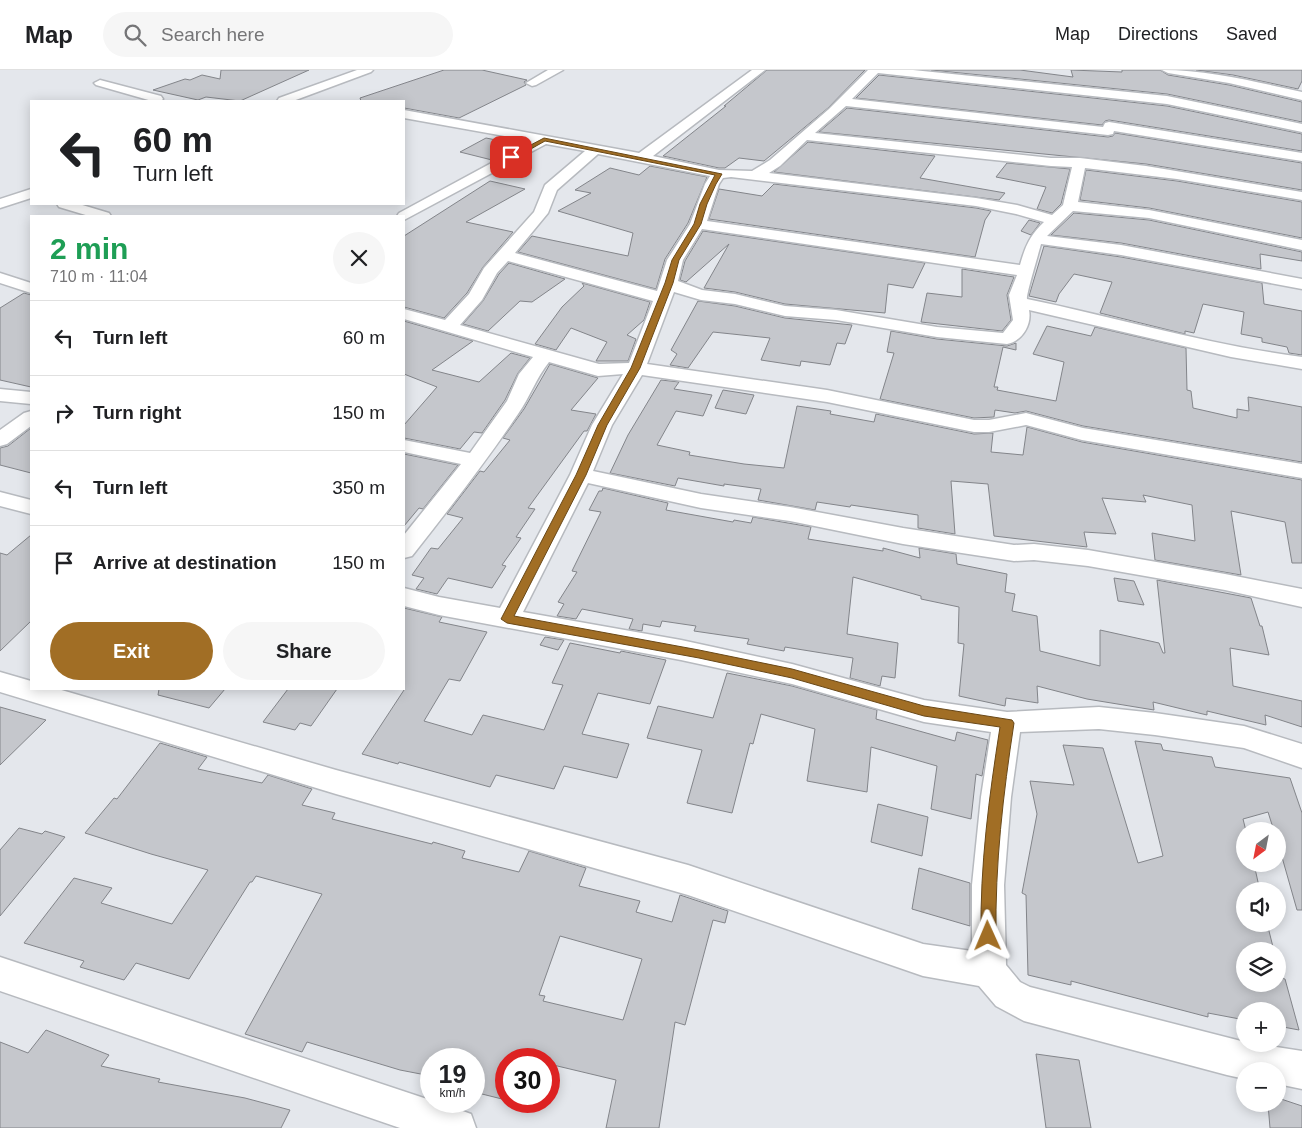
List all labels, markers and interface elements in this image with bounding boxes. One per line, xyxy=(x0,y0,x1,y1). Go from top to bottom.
search box xyxy=(103,12,453,57)
text: Map xyxy=(25,21,73,48)
icon: search xyxy=(121,21,149,49)
text: Search here xyxy=(161,24,265,45)
text: Map xyxy=(1055,24,1090,44)
text: Directions xyxy=(1118,24,1198,44)
text: Saved xyxy=(1226,24,1277,44)
icon: left xyxy=(50,120,115,185)
text: 60 m xyxy=(133,120,213,159)
pin xyxy=(490,136,532,178)
icon: arrive xyxy=(497,143,525,171)
text: Turn left xyxy=(133,161,213,186)
text: 2 min xyxy=(50,232,128,265)
button: close xyxy=(333,232,385,284)
text: 710 m · 11:04 xyxy=(50,268,148,285)
icon: left xyxy=(50,324,78,352)
text: Turn left xyxy=(93,327,168,348)
text: 60 m xyxy=(343,327,385,348)
icon: right xyxy=(50,399,78,427)
text: Turn right xyxy=(93,402,181,423)
text: 150 m xyxy=(332,402,385,423)
icon: left xyxy=(50,474,78,502)
text: Turn left xyxy=(93,477,168,498)
text: 350 m xyxy=(332,477,385,498)
icon: arrive xyxy=(50,549,78,577)
text: Arrive at destination xyxy=(93,552,277,573)
text: 150 m xyxy=(332,552,385,573)
button: Exit xyxy=(50,622,213,680)
button: Share xyxy=(223,622,385,680)
north arrow xyxy=(1236,822,1286,872)
map controls xyxy=(1236,822,1286,1112)
button: sound xyxy=(1236,882,1286,932)
position arrow xyxy=(961,909,1013,961)
button: layers xyxy=(1236,942,1286,992)
button: + xyxy=(1236,1002,1286,1052)
speed limit sign: 30 xyxy=(495,1048,560,1113)
text: 19 xyxy=(439,1060,466,1088)
button: − xyxy=(1236,1062,1286,1112)
text: km/h xyxy=(439,1086,466,1100)

